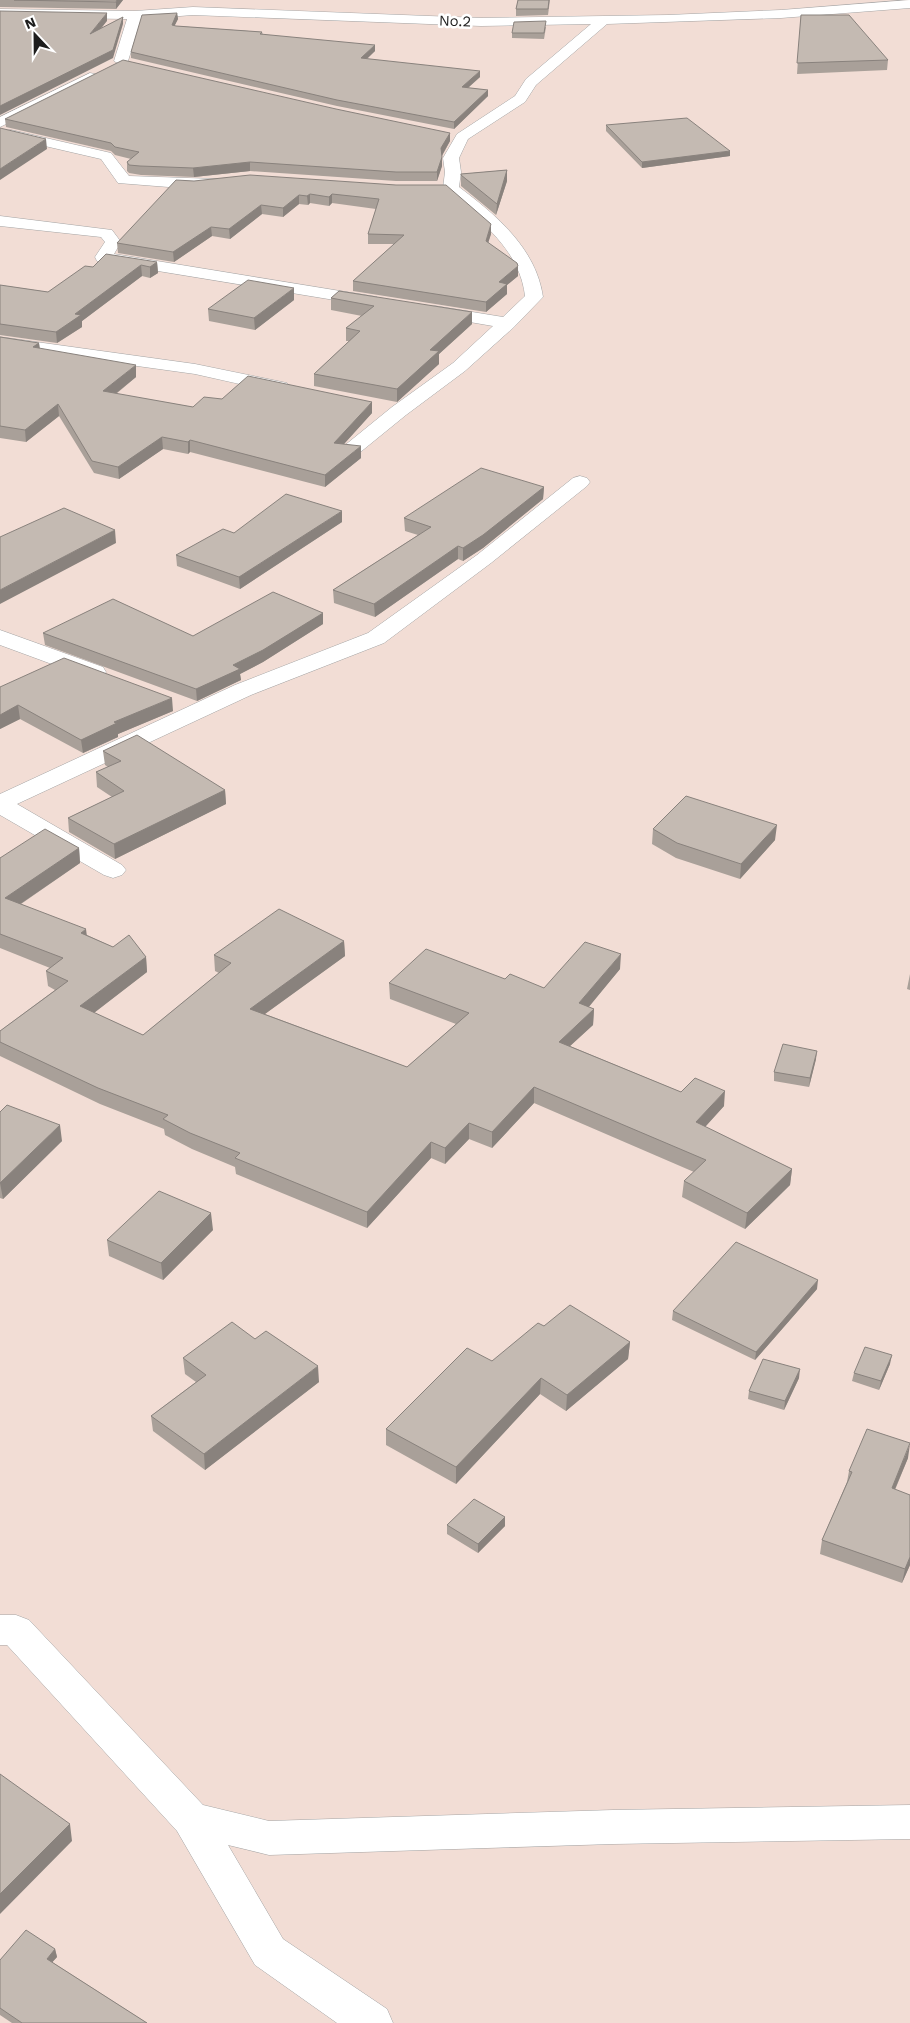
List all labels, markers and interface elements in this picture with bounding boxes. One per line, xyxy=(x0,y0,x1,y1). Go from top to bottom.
north arrow xyxy=(10,10,60,60)
street label: No.2 xyxy=(439,11,471,31)
text: N xyxy=(22,14,38,32)

